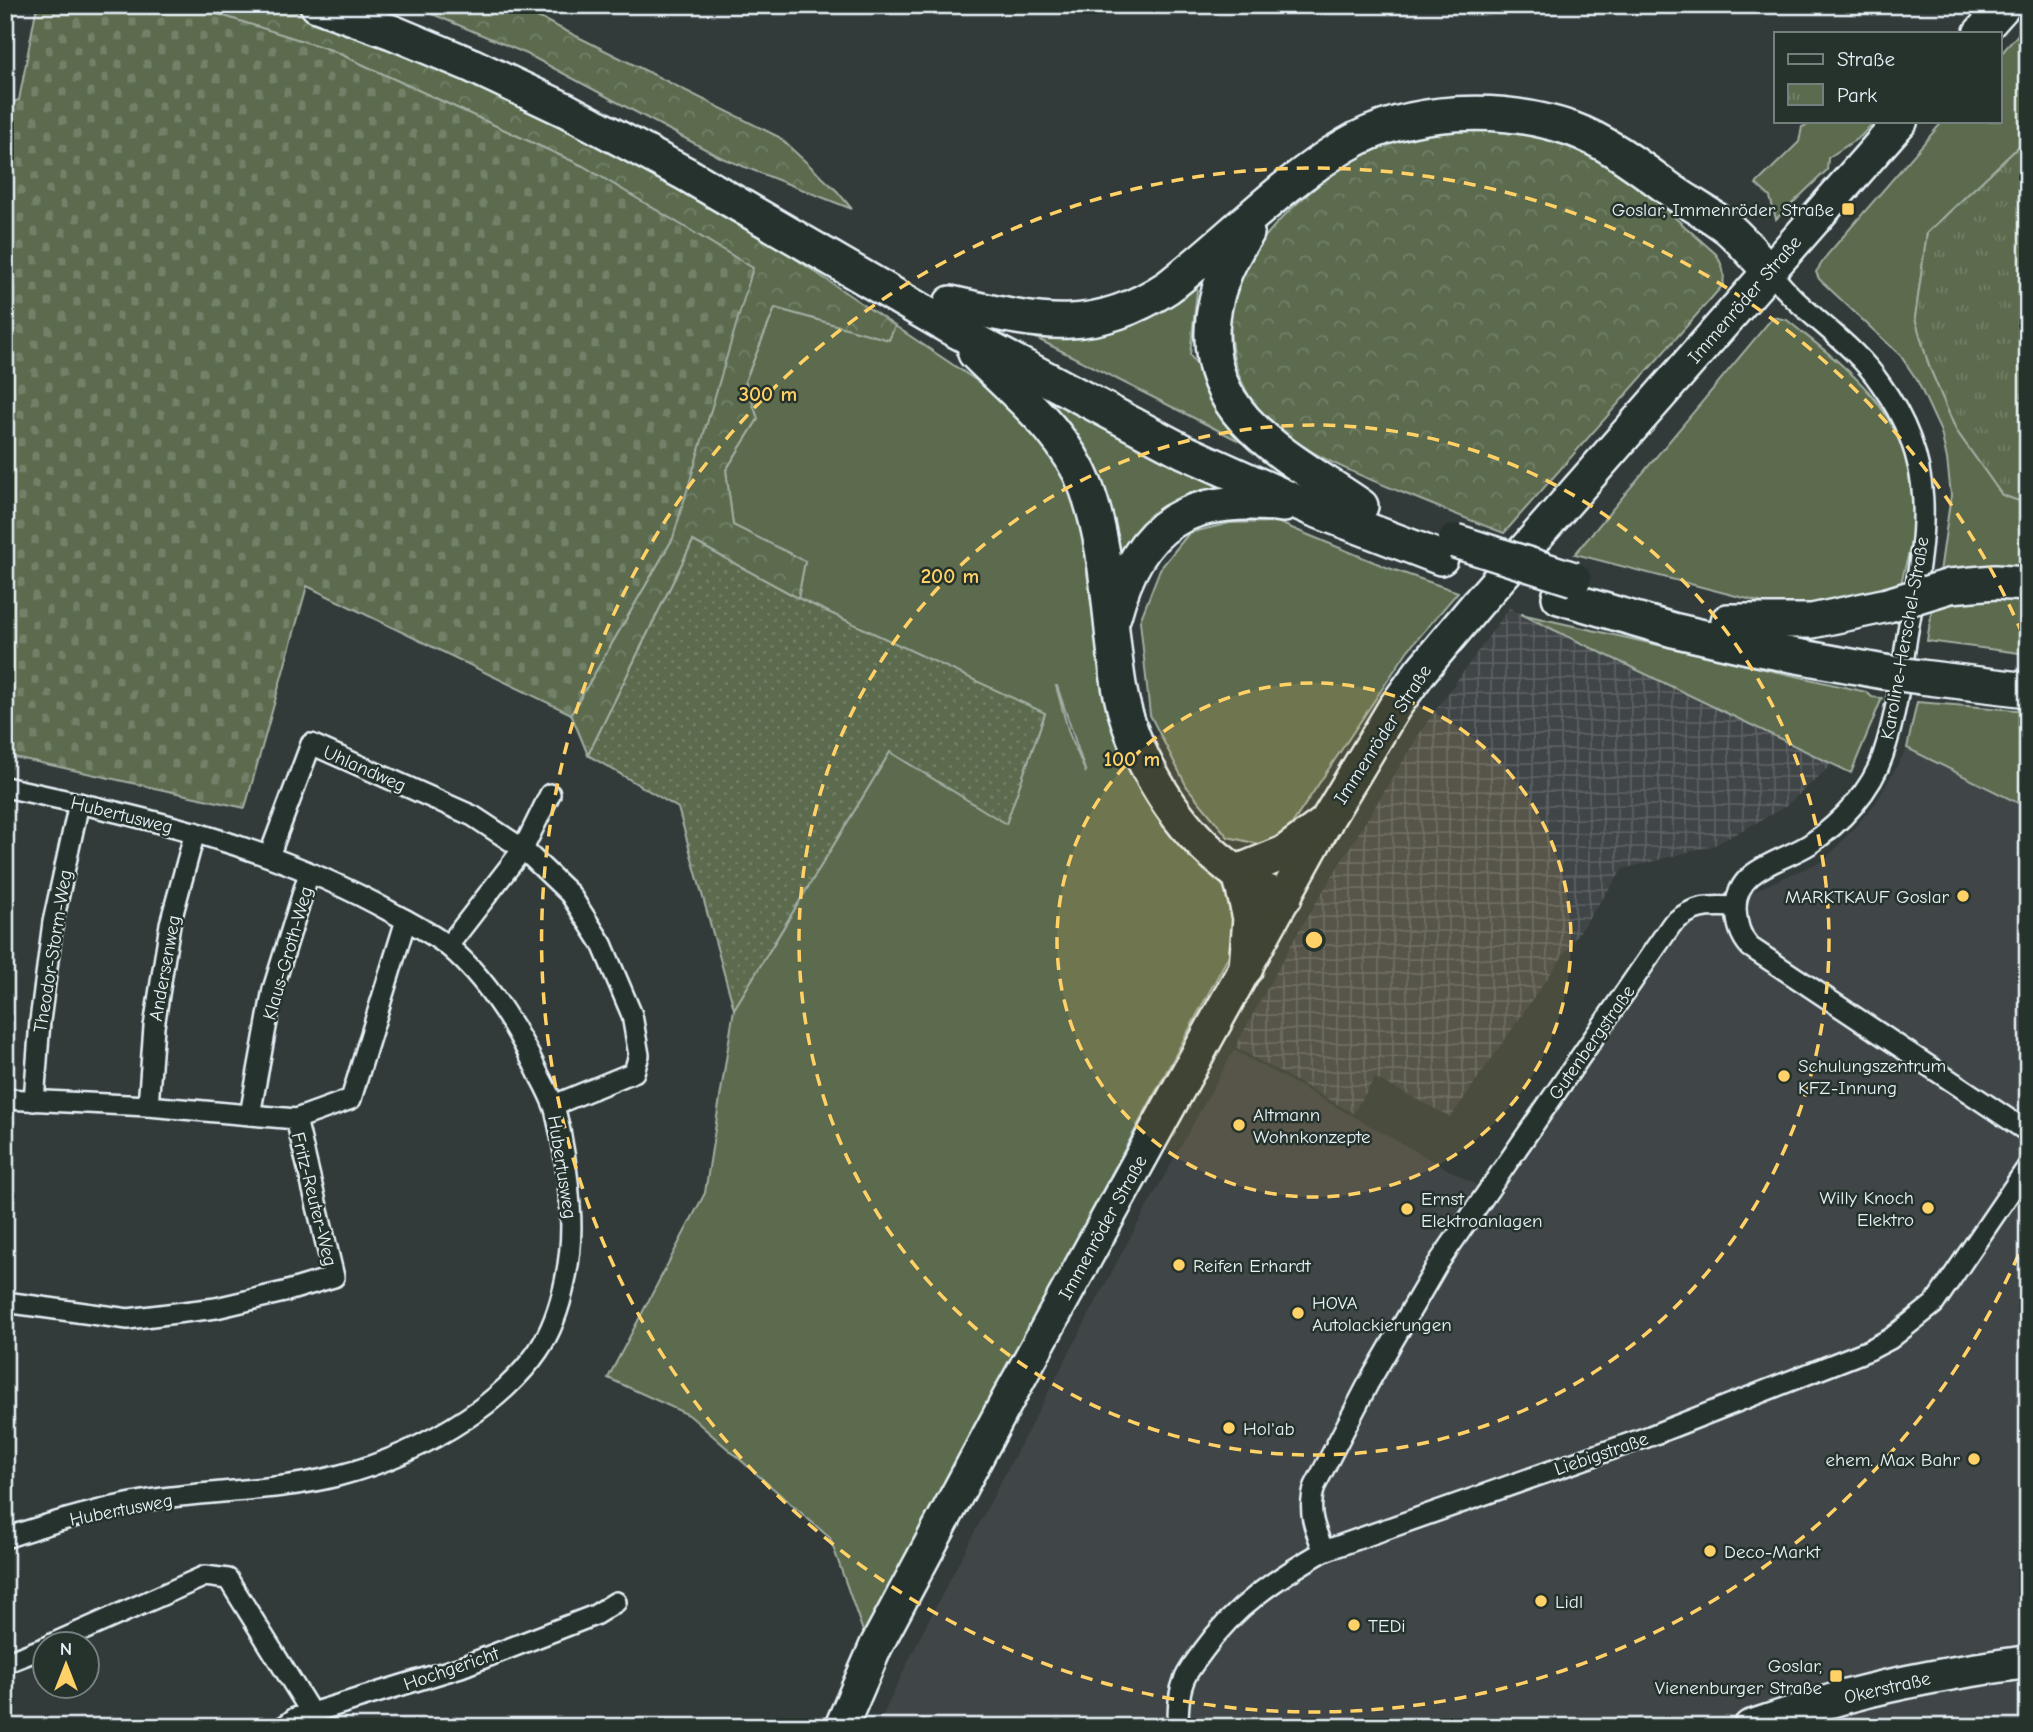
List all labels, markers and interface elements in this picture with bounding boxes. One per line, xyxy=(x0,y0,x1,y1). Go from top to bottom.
legend xyxy=(1774,32,2002,122)
text: Straße xyxy=(1837,47,1895,71)
text: Park xyxy=(1837,83,1877,107)
place label: Goslar, Immenröder Straße xyxy=(1612,199,1834,221)
marker: Goslar, Immenröder Straße xyxy=(1840,201,1856,217)
street label: Immenröder Straße xyxy=(1683,231,1806,368)
text: 300 m xyxy=(739,382,797,406)
street label: Karoline-Herschel-Straße xyxy=(1876,535,1934,741)
text: 200 m xyxy=(921,564,979,588)
street label: Immenröder Straße xyxy=(1330,661,1436,808)
street label: Uhlandweg xyxy=(320,741,409,797)
text: 100 m xyxy=(1104,747,1160,771)
street label: Hubertusweg xyxy=(68,792,175,838)
street label: Theodor-Storm-Weg xyxy=(29,868,77,1034)
street label: Klaus-Groth-Weg xyxy=(258,884,318,1023)
place label: MARKTKAUF Goslar xyxy=(1785,886,1949,908)
marker: MARKTKAUF Goslar xyxy=(1955,888,1971,904)
street label: Andersenweg xyxy=(145,913,185,1023)
centre of rings xyxy=(1302,928,1326,952)
street label: Gutenbergstraße xyxy=(1544,981,1639,1104)
place label: Schulungszentrum KFZ-Innung xyxy=(1798,1055,1946,1099)
marker: Schulungszentrum KFZ-Innung xyxy=(1776,1068,1792,1084)
place label: Altmann Wohnkonzepte xyxy=(1253,1104,1370,1148)
street label: Hubertusweg xyxy=(543,1114,581,1220)
marker: Altmann Wohnkonzepte xyxy=(1231,1117,1247,1133)
street label: Fritz-Reuter-Weg xyxy=(287,1130,341,1269)
street label: Immenröder Straße xyxy=(1054,1151,1152,1304)
place label: Willy Knoch Elektro xyxy=(1820,1187,1914,1231)
place label: Ernst Elektroanlagen xyxy=(1421,1188,1542,1232)
marker: Willy Knoch Elektro xyxy=(1920,1200,1936,1216)
marker: Ernst Elektroanlagen xyxy=(1399,1201,1415,1217)
place label: Reifen Erhardt xyxy=(1193,1255,1311,1277)
marker: Reifen Erhardt xyxy=(1171,1257,1187,1273)
place label: HOVA Autolackierungen xyxy=(1312,1292,1452,1336)
marker: HOVA Autolackierungen xyxy=(1290,1305,1306,1321)
place label: Hol'ab xyxy=(1243,1418,1295,1440)
marker: Hol'ab xyxy=(1221,1420,1237,1436)
street label: Liebigstraße xyxy=(1552,1428,1651,1480)
place label: ehem. Max Bahr xyxy=(1825,1449,1960,1471)
marker: ehem. Max Bahr xyxy=(1966,1451,1982,1467)
street label: Hubertusweg xyxy=(68,1489,175,1531)
place label: Deco-Markt xyxy=(1724,1541,1821,1563)
marker: Deco-Markt xyxy=(1702,1543,1718,1559)
place label: Lidl xyxy=(1555,1591,1583,1613)
marker: Lidl xyxy=(1533,1593,1549,1609)
place label: TEDi xyxy=(1368,1615,1406,1637)
marker: TEDi xyxy=(1346,1617,1362,1633)
north arrow xyxy=(32,1630,102,1700)
text: N xyxy=(60,1638,72,1660)
street label: Hochgericht xyxy=(401,1642,502,1696)
place label: Goslar, Vienenburger Straße xyxy=(1655,1655,1822,1699)
street label: Okerstraße xyxy=(1842,1667,1933,1709)
marker: Goslar, Vienenburger Straße xyxy=(1828,1668,1844,1684)

